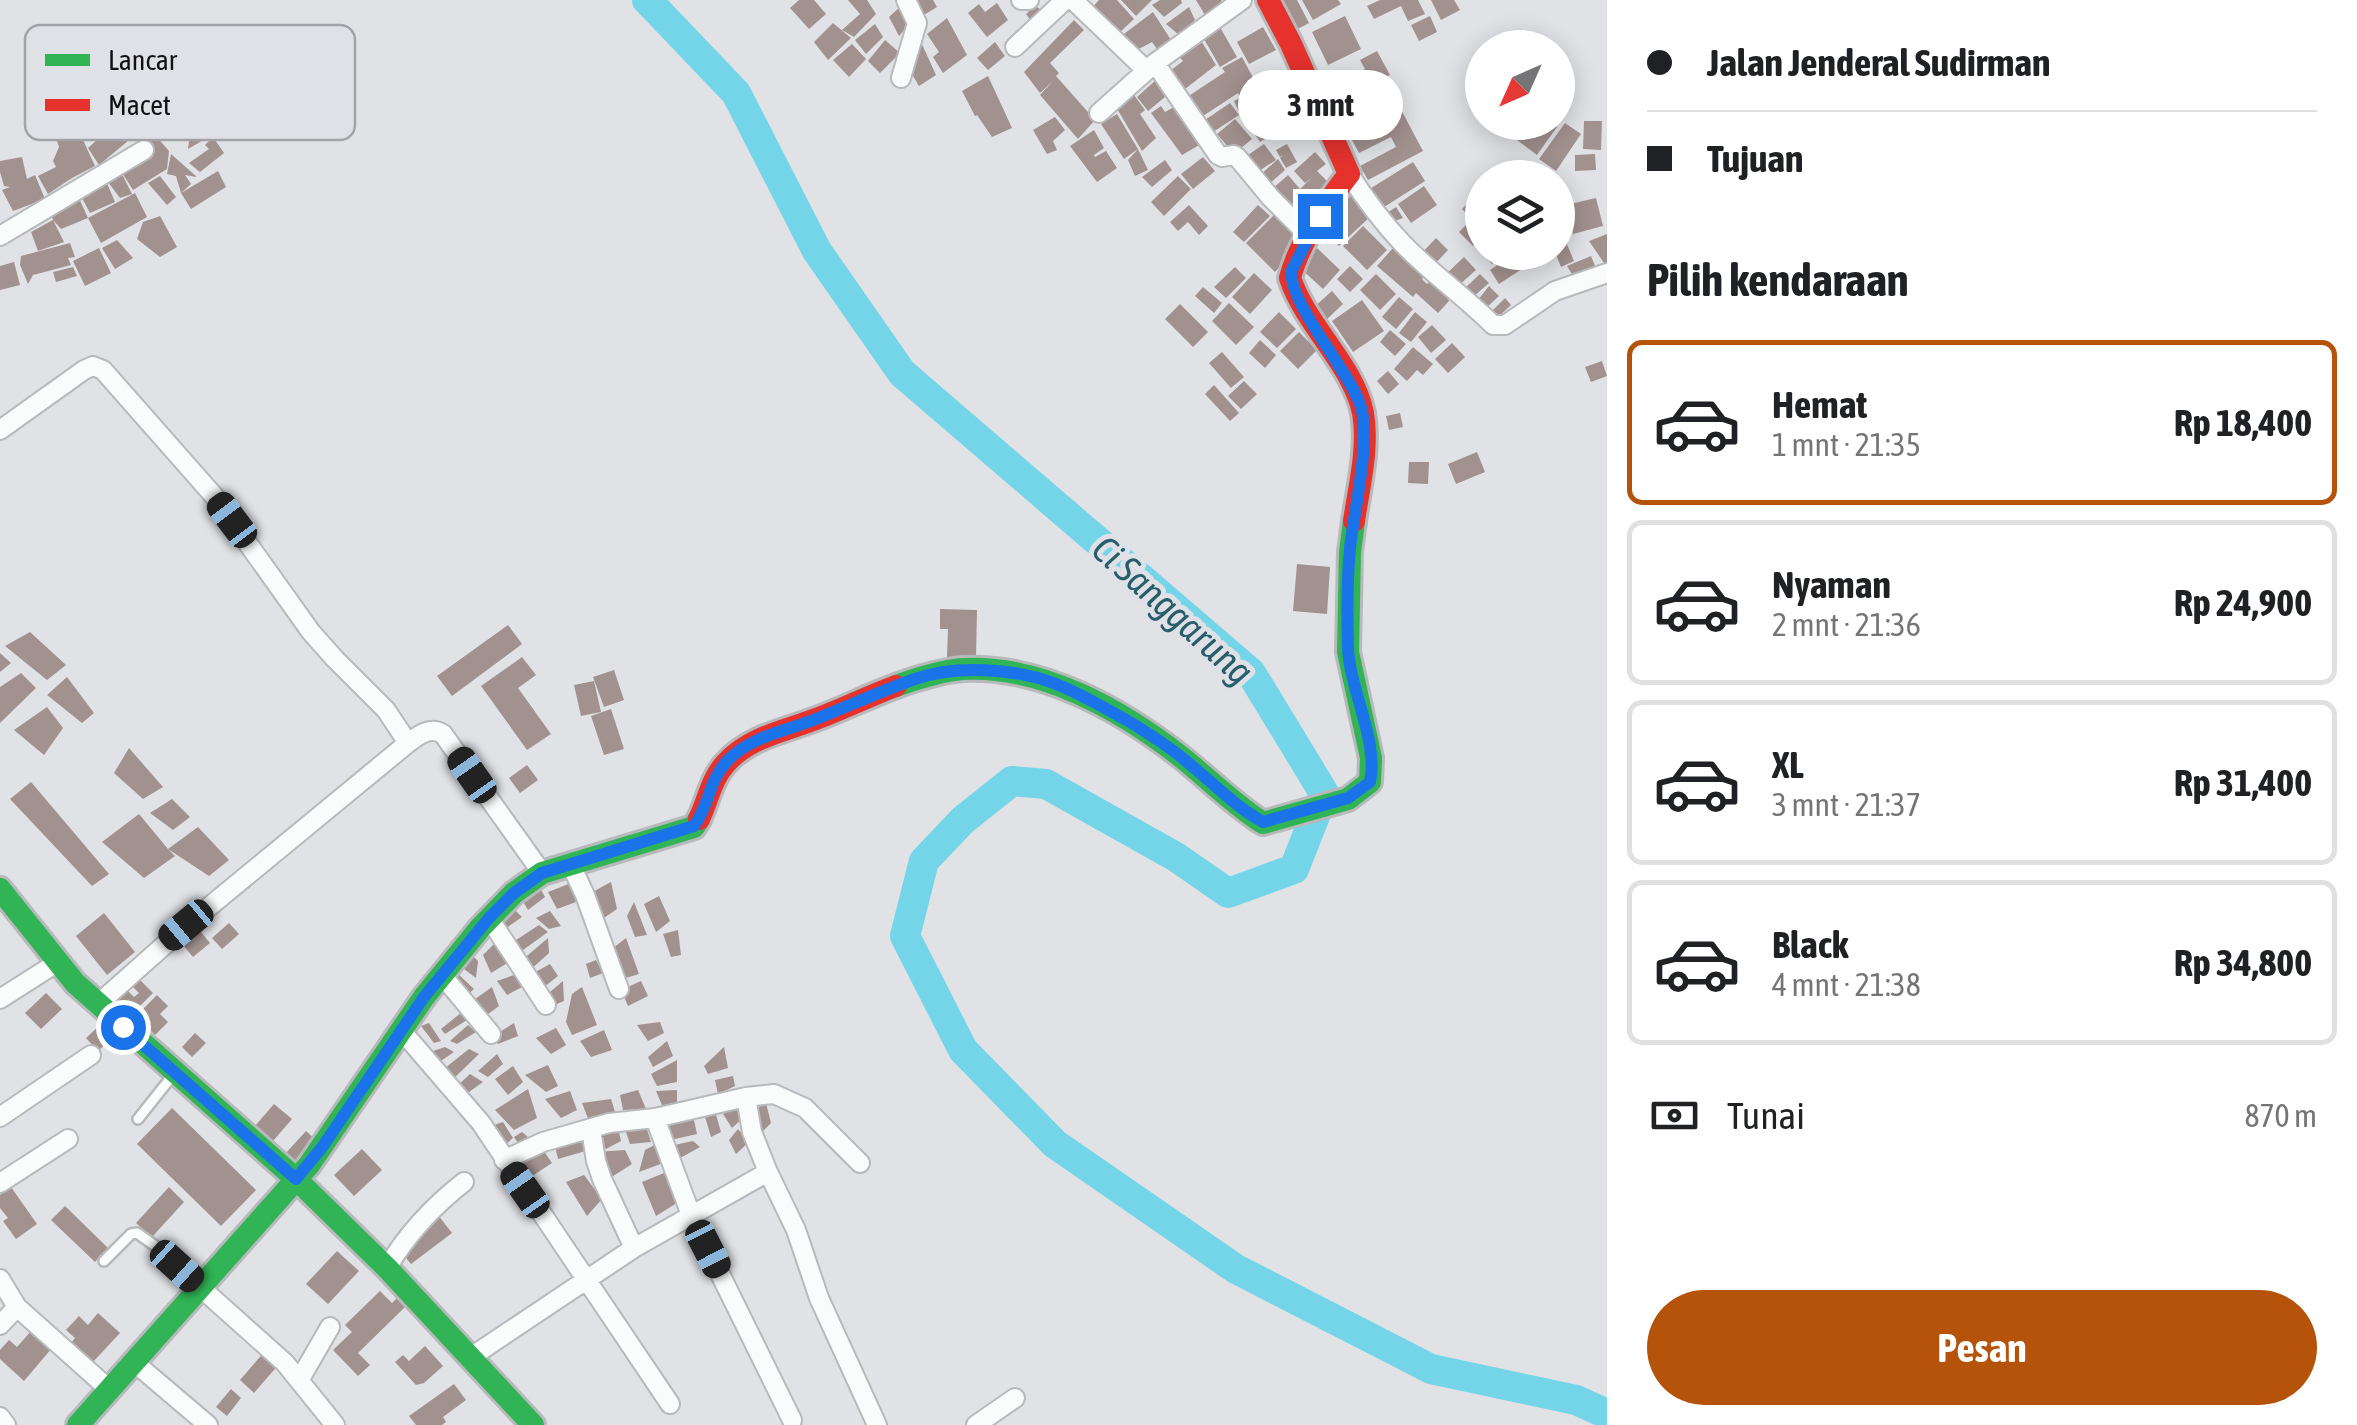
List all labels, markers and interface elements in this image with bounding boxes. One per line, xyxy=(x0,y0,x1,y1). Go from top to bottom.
legend xyxy=(25,25,355,140)
north arrow xyxy=(1465,30,1575,140)
map controls xyxy=(1465,30,1575,270)
text: Jalan Jenderal Sudirman xyxy=(1707,41,2050,84)
text: Lancar xyxy=(108,44,178,76)
callout: 3 mnt xyxy=(1238,71,1402,141)
text: 3 mnt xyxy=(1287,86,1354,123)
text: Macet xyxy=(108,89,171,121)
text: Tujuan xyxy=(1707,137,1803,180)
button: layers xyxy=(1465,160,1575,270)
route end xyxy=(1298,194,1343,239)
text: Pilih kendaraan xyxy=(1647,254,1909,306)
icon: car xyxy=(1652,378,1742,468)
text: Hemat xyxy=(1772,383,1867,426)
text: Rp 18,400 xyxy=(2174,401,2312,444)
text: 1 mnt · 21:35 xyxy=(1772,426,1921,463)
car xyxy=(202,487,262,553)
water label: Ci Sanggarung xyxy=(1084,527,1262,693)
icon: car xyxy=(1652,558,1742,648)
text: Nyaman xyxy=(1772,563,1891,606)
text: Rp 24,900 xyxy=(2174,581,2312,624)
text: 2 mnt · 21:36 xyxy=(1772,606,1921,643)
icon: car xyxy=(1652,738,1742,828)
car xyxy=(443,742,501,808)
text: XL xyxy=(1772,743,1804,786)
text: Rp 31,400 xyxy=(2174,761,2312,804)
text: 3 mnt · 21:37 xyxy=(1772,786,1921,823)
car xyxy=(153,894,219,956)
icon: car xyxy=(1652,918,1742,1008)
text: Black xyxy=(1772,923,1849,966)
text: Rp 34,800 xyxy=(2174,941,2312,984)
text: 4 mnt · 21:38 xyxy=(1772,966,1921,1003)
route start xyxy=(101,1005,146,1050)
icon: cash xyxy=(1647,1088,1702,1143)
text: Tunai xyxy=(1727,1094,1805,1137)
text: 870 m xyxy=(2244,1097,2317,1134)
car xyxy=(496,1157,554,1223)
car xyxy=(681,1215,735,1283)
car xyxy=(145,1235,209,1297)
button: Pesan xyxy=(1647,1290,2317,1405)

